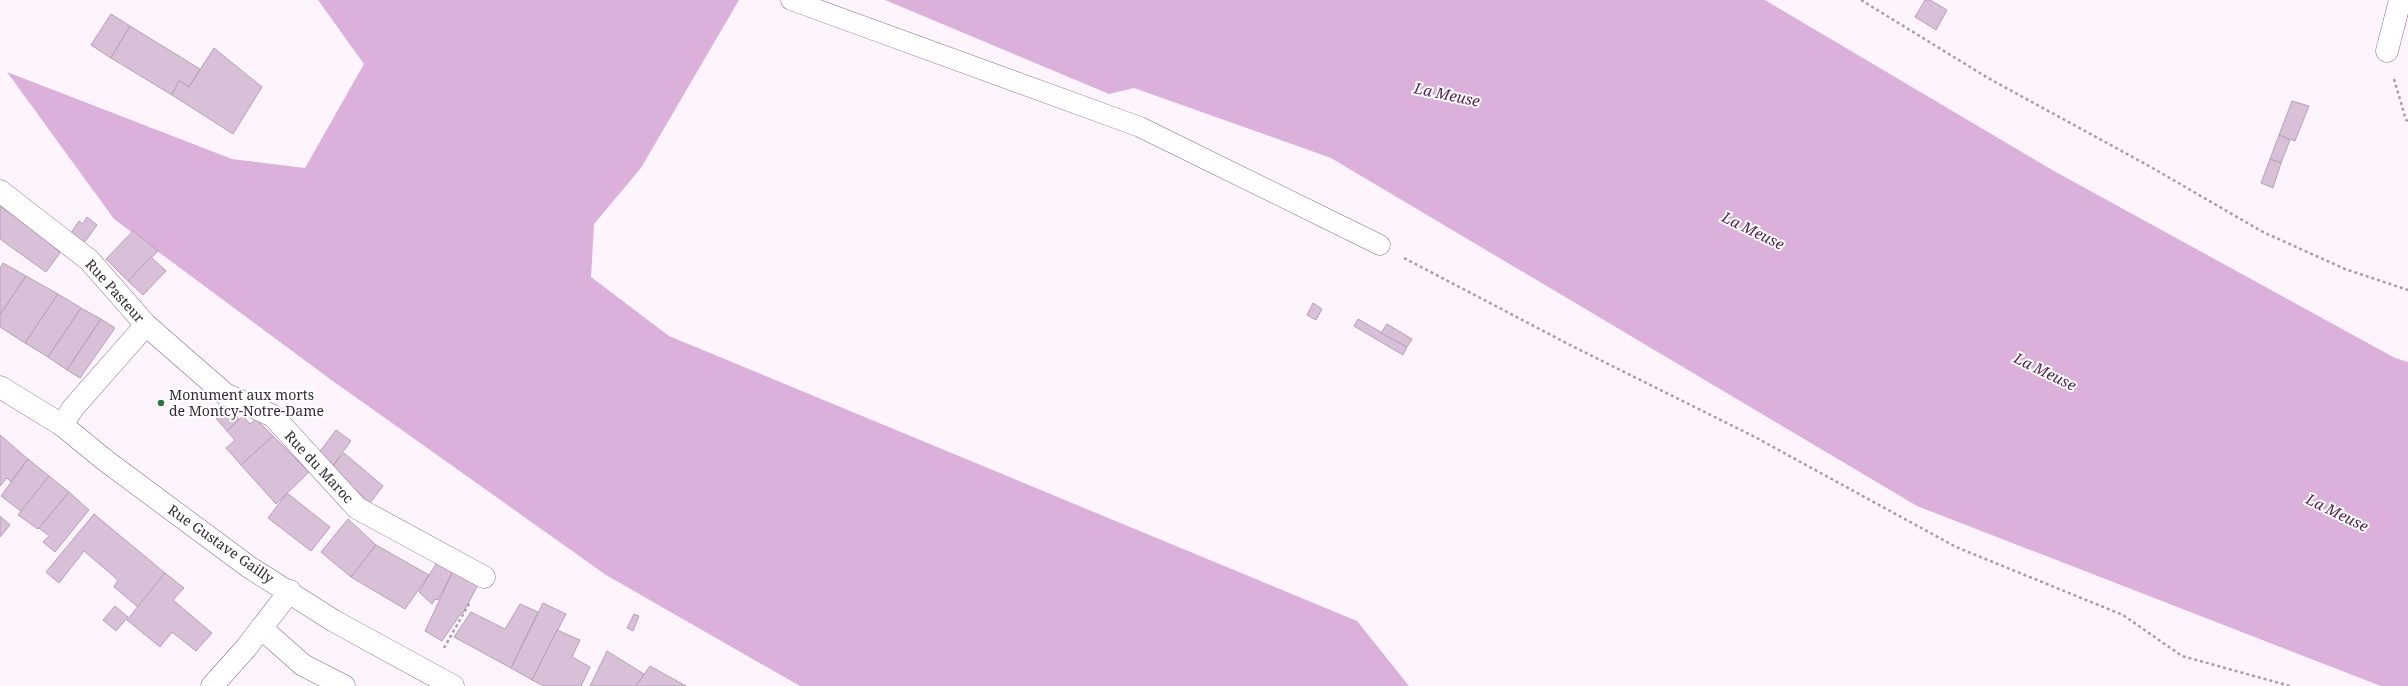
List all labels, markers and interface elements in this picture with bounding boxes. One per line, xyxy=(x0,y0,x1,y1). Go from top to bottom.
water label: La Meuse xyxy=(1412,77,1483,111)
water label: La Meuse xyxy=(1718,206,1788,254)
street label: Rue Pasteur xyxy=(82,255,149,327)
water label: La Meuse xyxy=(2010,347,2080,395)
place label: Monument aux morts de Montcy-Notre-Dame xyxy=(169,385,324,420)
marker: Monument aux morts de Montcy-Notre-Dame xyxy=(156,398,166,408)
street label: Rue du Maroc xyxy=(281,426,358,507)
water label: La Meuse xyxy=(2302,488,2372,536)
street label: Rue Gustave Gailly xyxy=(164,500,278,587)

